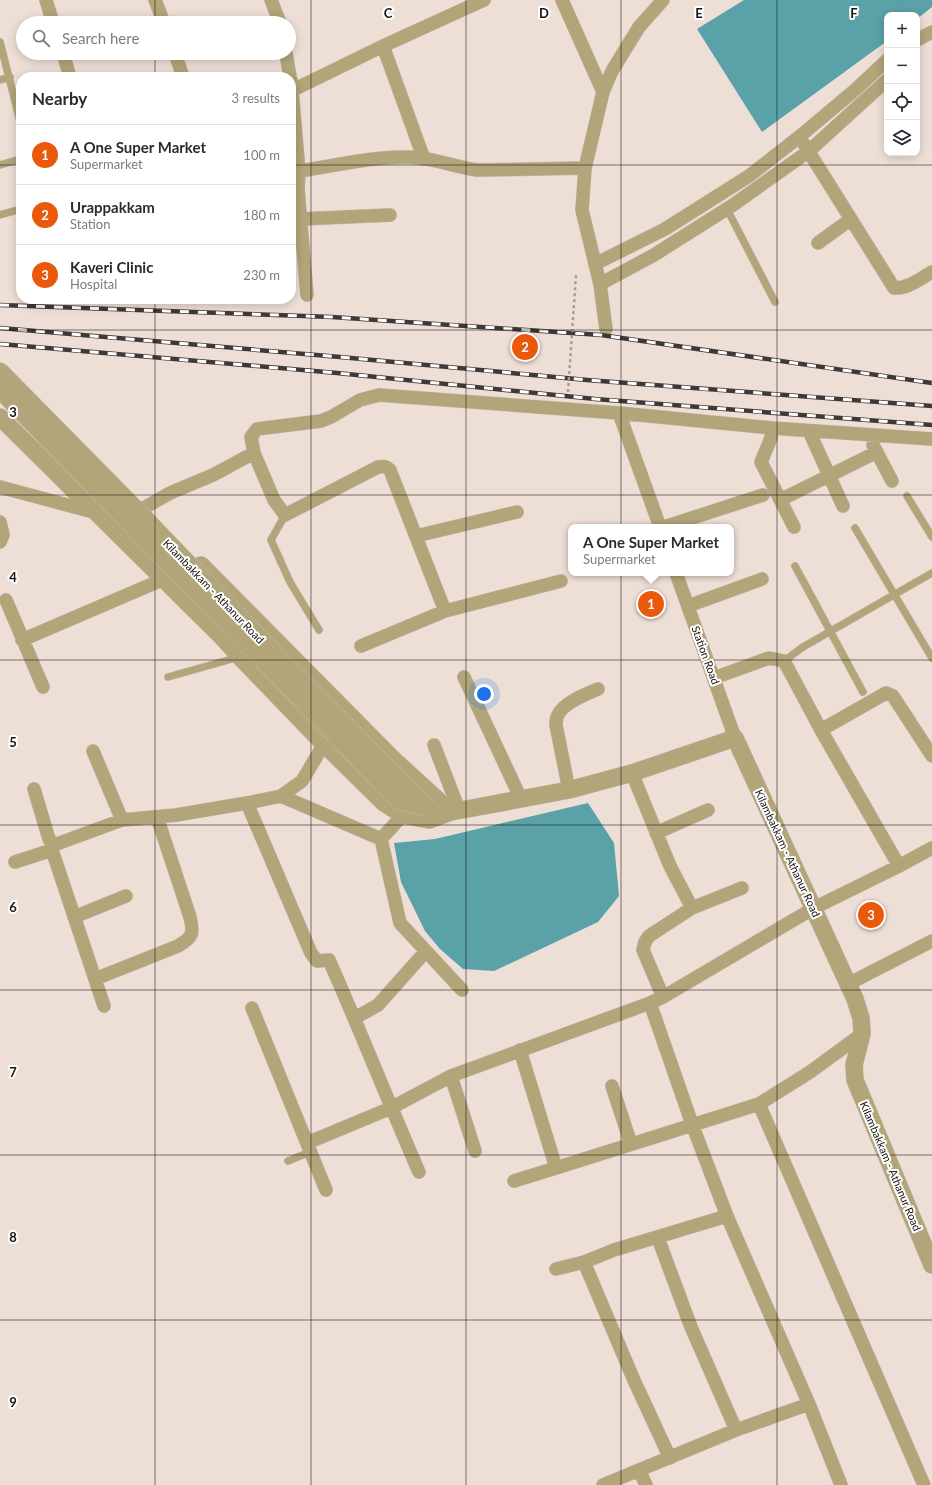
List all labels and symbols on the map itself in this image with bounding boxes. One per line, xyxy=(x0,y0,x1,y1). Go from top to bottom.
text: C xyxy=(384,5,393,21)
text: D xyxy=(539,5,549,21)
text: E xyxy=(695,5,703,21)
text: F xyxy=(850,5,858,21)
pin: 2 xyxy=(512,332,538,362)
text: 3 xyxy=(9,404,17,420)
street label: Kilambakkam - Athanur Road xyxy=(161,536,267,646)
text: 4 xyxy=(9,569,17,585)
pin: 1 xyxy=(638,589,664,619)
street label: Station Road xyxy=(689,624,723,686)
your location xyxy=(474,684,494,704)
text: 5 xyxy=(9,734,17,750)
street label: Kilambakkam - Athanur Road xyxy=(753,787,823,919)
text: 6 xyxy=(9,899,17,915)
pin: 3 xyxy=(858,900,884,930)
text: 7 xyxy=(9,1064,17,1080)
street label: Kilambakkam - Athanur Road xyxy=(858,1099,924,1233)
text: 8 xyxy=(9,1229,17,1245)
text: 9 xyxy=(9,1394,17,1410)

